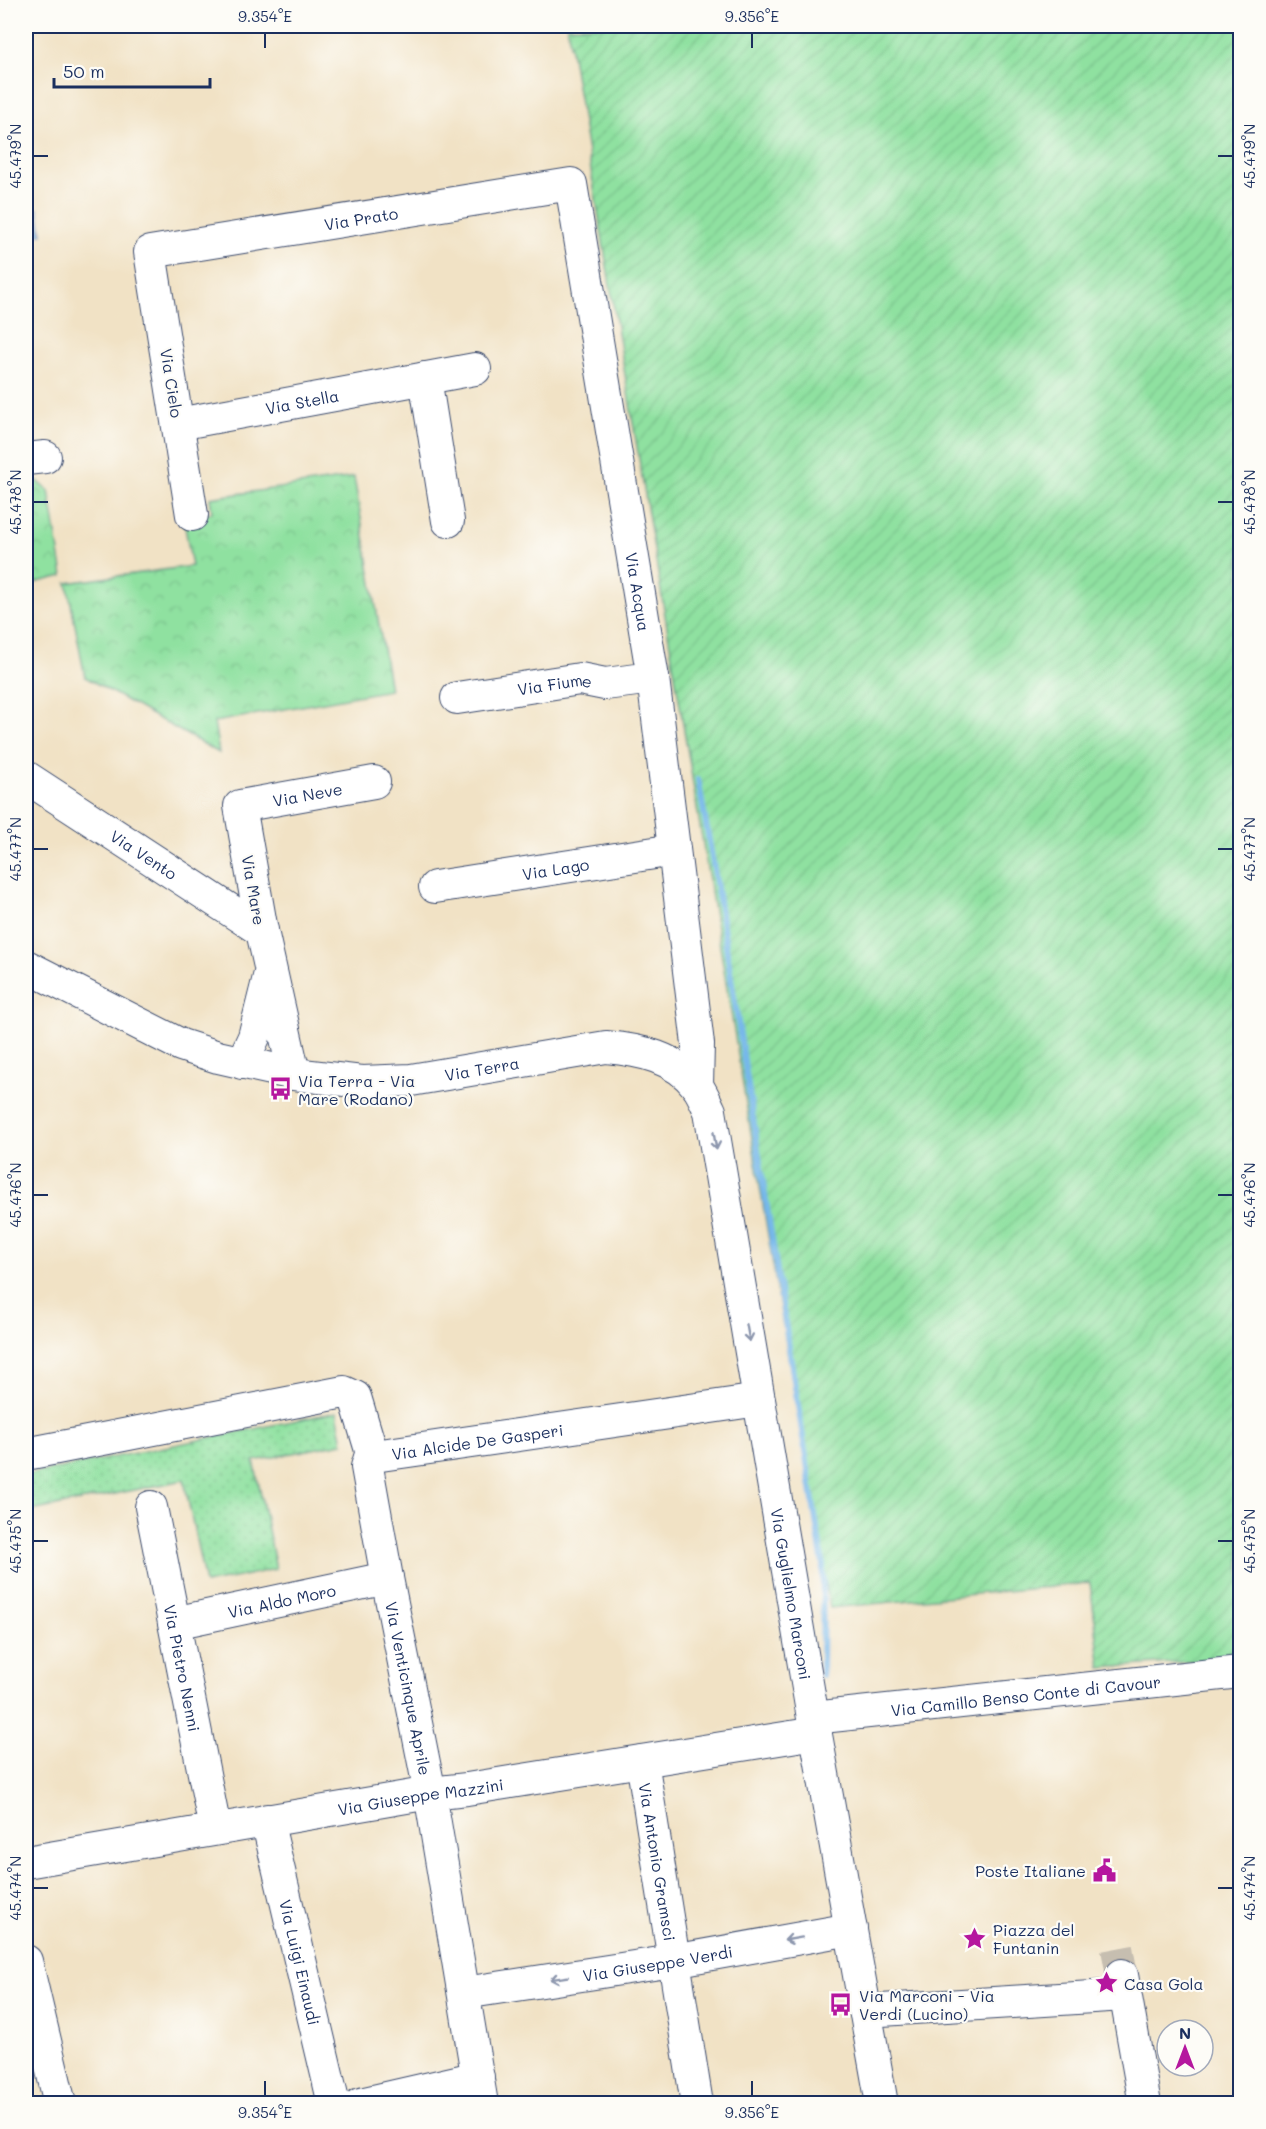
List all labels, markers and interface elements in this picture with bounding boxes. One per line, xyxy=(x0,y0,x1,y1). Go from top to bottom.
text: 9.354°E xyxy=(238,6,292,26)
text: 9.356°E xyxy=(725,6,780,26)
scale bar xyxy=(54,51,210,89)
text: 50 m xyxy=(63,59,105,83)
text: 45.479°N xyxy=(5,124,25,188)
text: 45.479°N xyxy=(1239,124,1259,188)
street label: Via Prato xyxy=(322,202,399,234)
street label: Via Cielo xyxy=(156,347,188,419)
street label: Via Stella xyxy=(263,384,340,418)
text: 45.478°N xyxy=(5,469,25,535)
text: 45.478°N xyxy=(1239,469,1259,535)
street label: Via Acqua xyxy=(622,551,656,633)
street label: Via Fiume xyxy=(516,668,594,699)
street label: Via Neve xyxy=(271,777,344,810)
text: 45.477°N xyxy=(5,817,25,881)
text: 45.477°N xyxy=(1239,817,1259,881)
street label: Via Vento xyxy=(107,825,182,884)
street label: Via Mare xyxy=(238,853,270,927)
street label: Via Lago xyxy=(521,853,591,884)
street label: Via Terra xyxy=(443,1051,521,1085)
place label: Via Terra - Via Mare (Rodano) xyxy=(298,1070,415,1109)
bus stop icon: Via Terra - Via Mare (Rodano) xyxy=(267,1076,293,1102)
one-way arrow xyxy=(710,1131,721,1150)
text: 45.476°N xyxy=(5,1162,25,1228)
text: 45.476°N xyxy=(1239,1162,1259,1228)
one-way arrow xyxy=(743,1323,754,1343)
street label: Via Alcide De Gasperi xyxy=(390,1418,565,1464)
street label: Via Guglielmo Marconi xyxy=(767,1506,817,1681)
text: 45.475°N xyxy=(5,1509,25,1573)
text: 45.475°N xyxy=(1239,1509,1259,1573)
street label: Via Aldo Moro xyxy=(226,1579,338,1622)
street label: Via Venticinque Aprile xyxy=(381,1600,437,1777)
street label: Via Pietro Nenni xyxy=(160,1603,206,1733)
street label: Via Camillo Benso Conte di Cavour xyxy=(890,1670,1162,1720)
street label: Via Giuseppe Mazzini xyxy=(336,1773,505,1819)
street label: Via Antonio Gramsci xyxy=(635,1781,681,1942)
text: 45.474°N xyxy=(5,1856,25,1920)
text: 45.474°N xyxy=(1239,1856,1259,1920)
public building icon: Poste Italiane xyxy=(1091,1857,1117,1883)
place label: Poste Italiane xyxy=(975,1860,1086,1881)
street label: Via Luigi Einaudi xyxy=(276,1897,325,2027)
place label: Piazza del Funtanin xyxy=(993,1919,1075,1958)
place icon: Piazza del Funtanin xyxy=(962,1925,988,1951)
one-way arrow xyxy=(784,1934,803,1945)
street label: Via Giuseppe Verdi xyxy=(581,1940,734,1985)
place icon: Casa Gola xyxy=(1093,1970,1119,1996)
one-way arrow xyxy=(550,1973,570,1984)
place label: Casa Gola xyxy=(1124,1973,1204,1994)
place label: Via Marconi - Via Verdi (Lucino) xyxy=(859,1985,995,2024)
bus stop icon: Via Marconi - Via Verdi (Lucino) xyxy=(828,1991,854,2017)
north arrow xyxy=(1155,2018,1215,2078)
text: N xyxy=(1179,2022,1191,2043)
text: 9.354°E xyxy=(238,2102,292,2122)
text: 9.356°E xyxy=(725,2102,780,2122)

